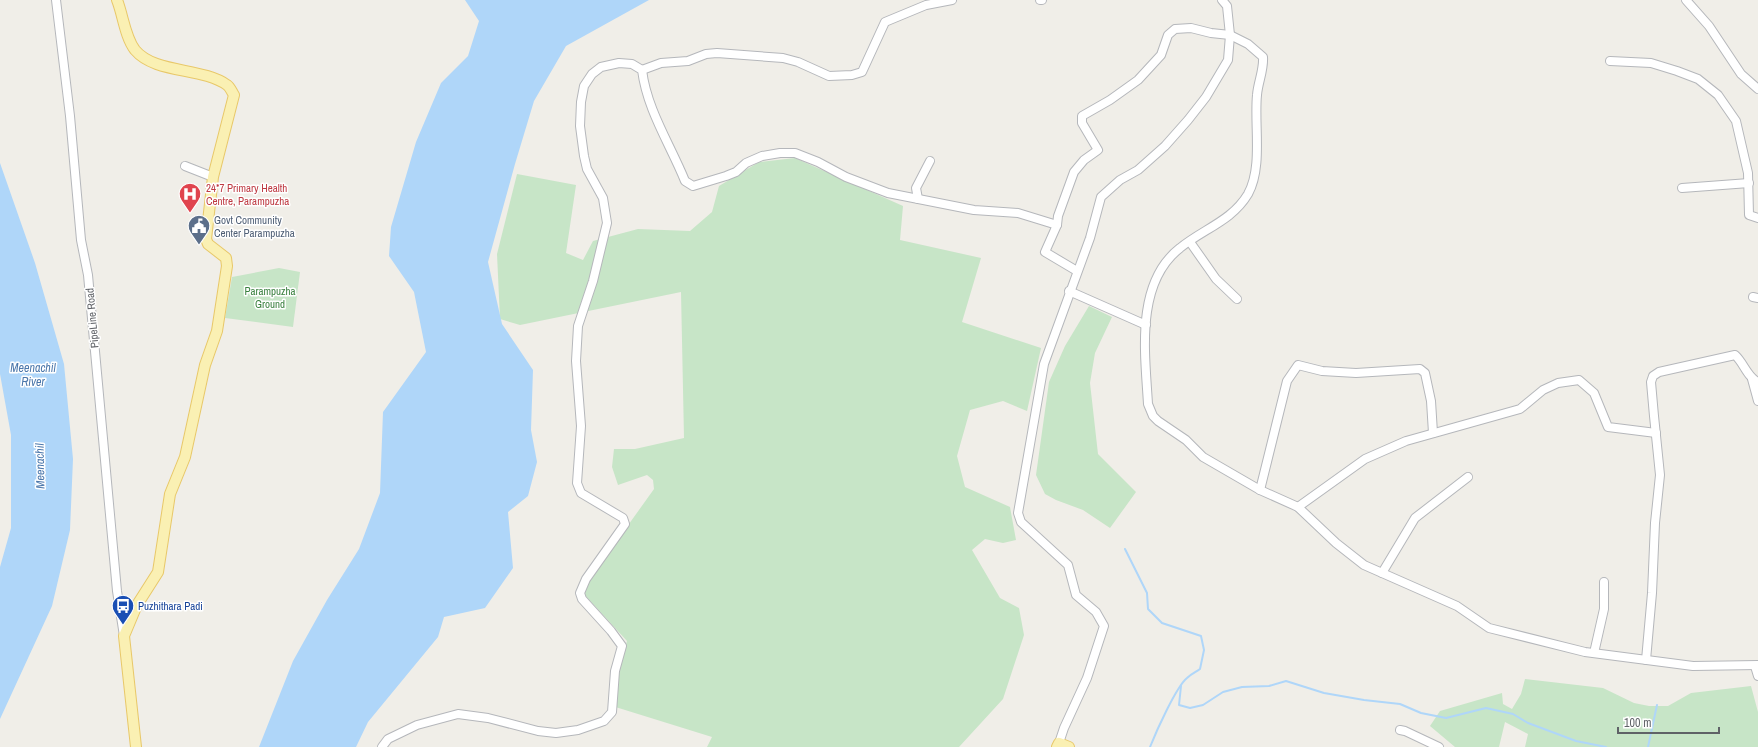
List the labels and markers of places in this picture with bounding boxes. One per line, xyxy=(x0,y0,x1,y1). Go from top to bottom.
hospital icon: 24*7 Primary Health Centre, Parampuzha xyxy=(177,181,203,214)
place label: 24*7 Primary Health Centre, Parampuzha xyxy=(206,181,289,208)
public building icon: Govt Community Center Parampuzha xyxy=(186,213,212,246)
place label: Govt Community Center Parampuzha xyxy=(214,213,295,240)
bus stop icon: Puzhithara Padi xyxy=(110,593,136,626)
place label: Puzhithara Padi xyxy=(138,599,203,613)

